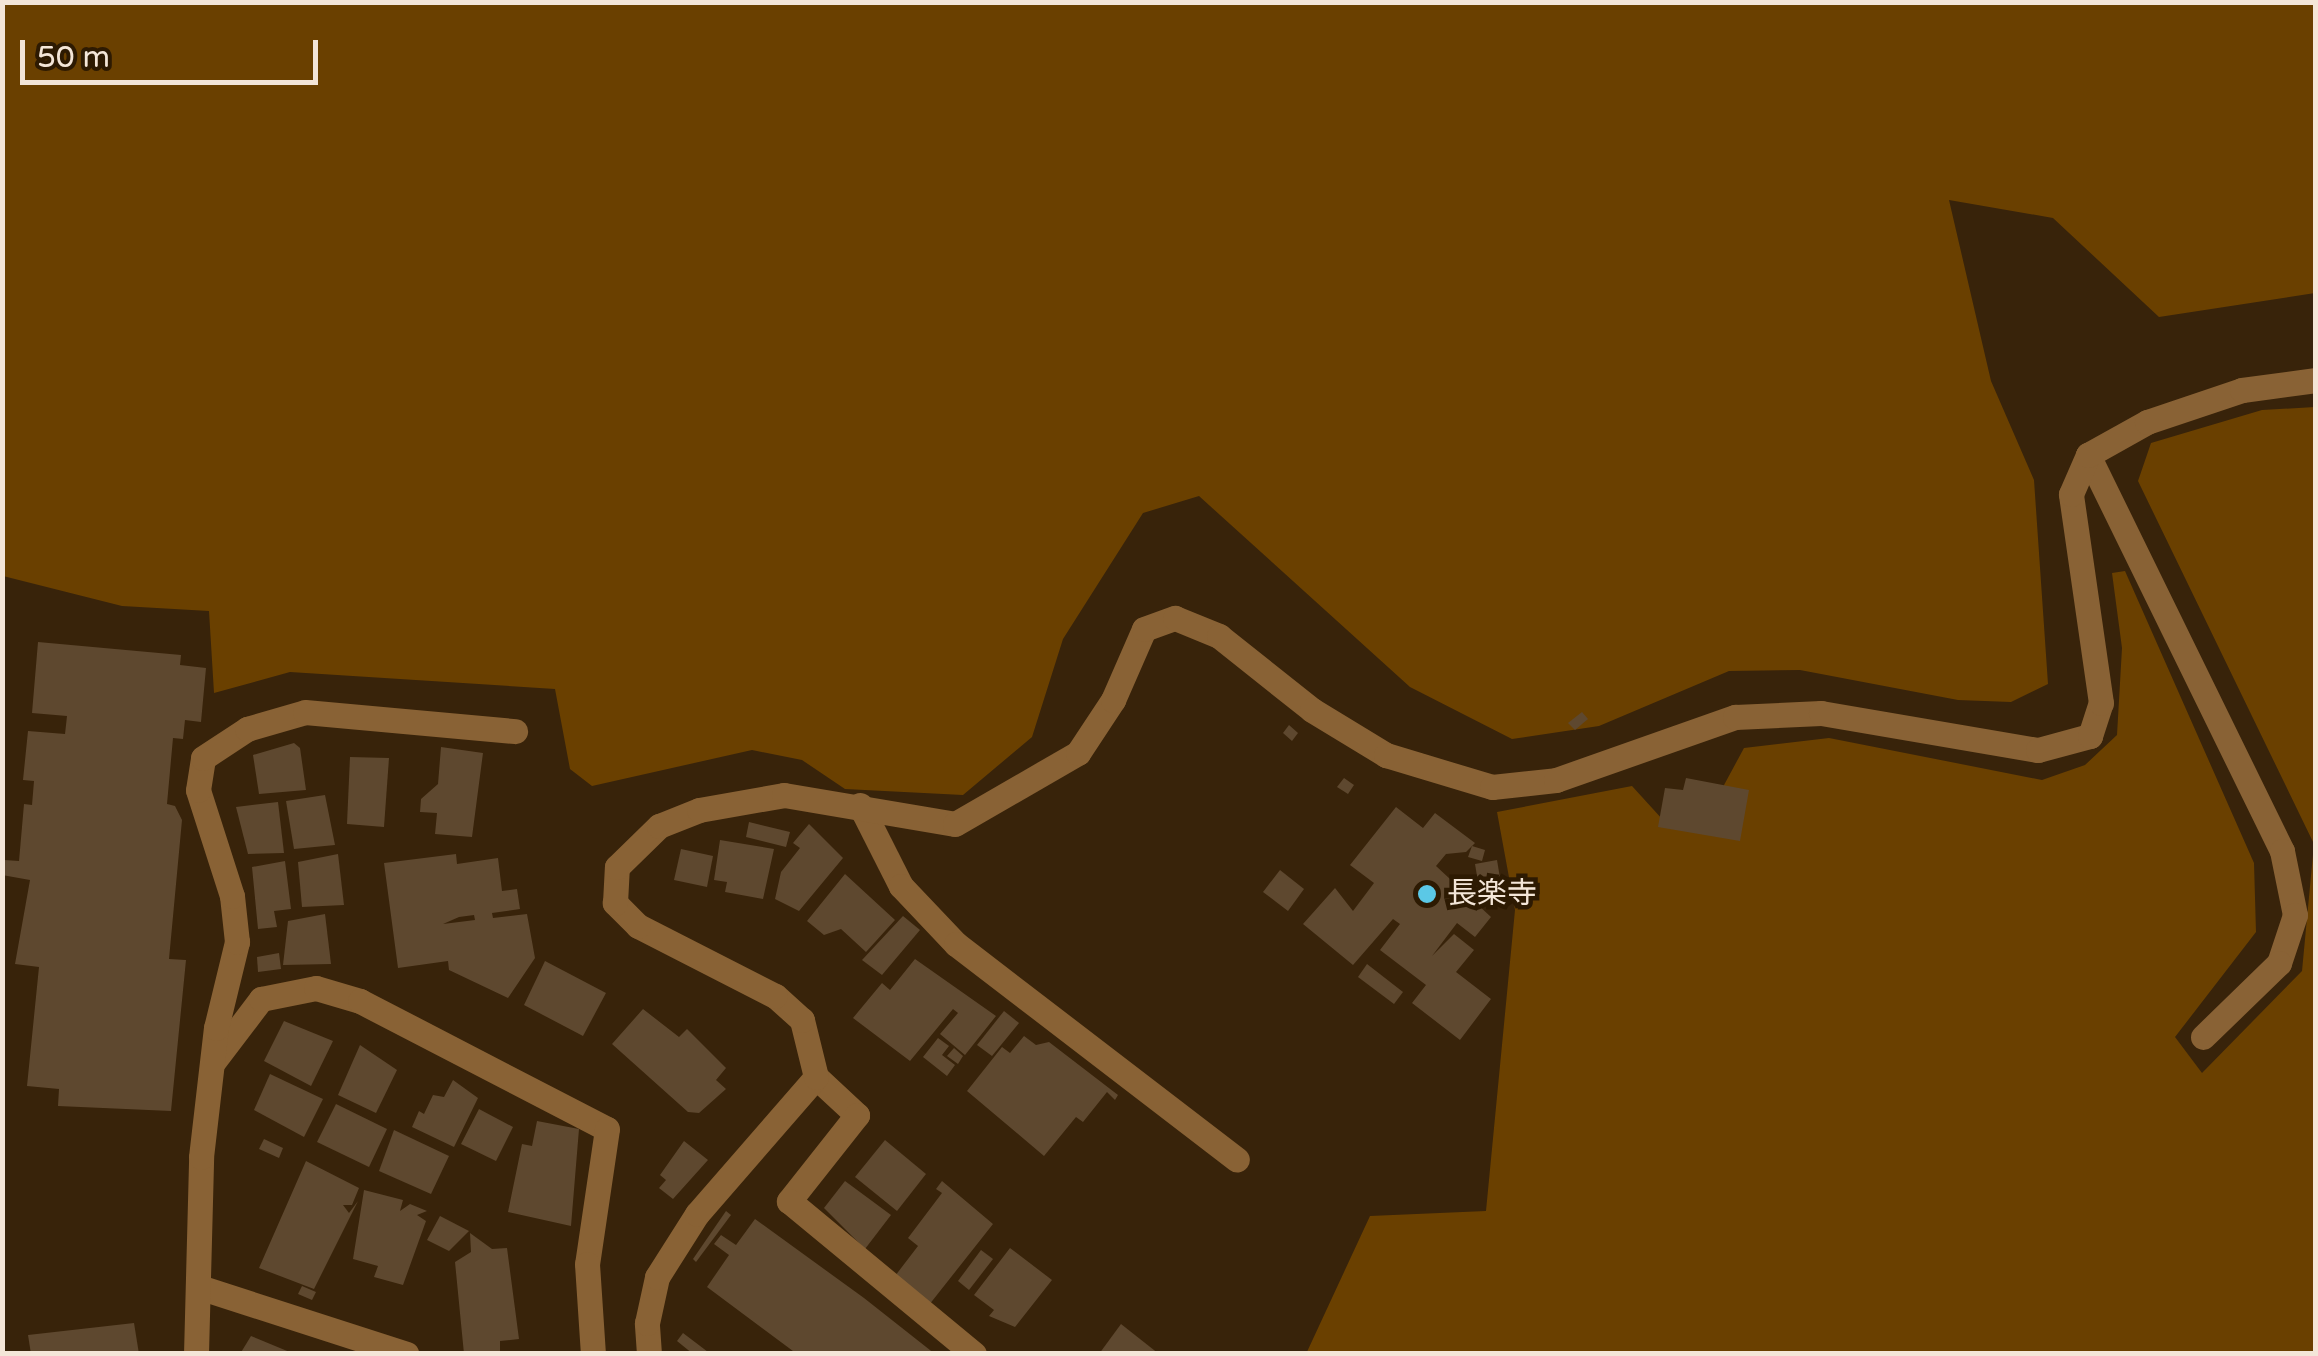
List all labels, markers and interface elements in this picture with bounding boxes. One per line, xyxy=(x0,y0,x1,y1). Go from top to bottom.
scale bar xyxy=(25,20,322,82)
text: 50 m xyxy=(37,39,110,76)
place label: 長楽寺 xyxy=(1447,876,1537,912)
marker: 長楽寺 xyxy=(1416,883,1438,905)

